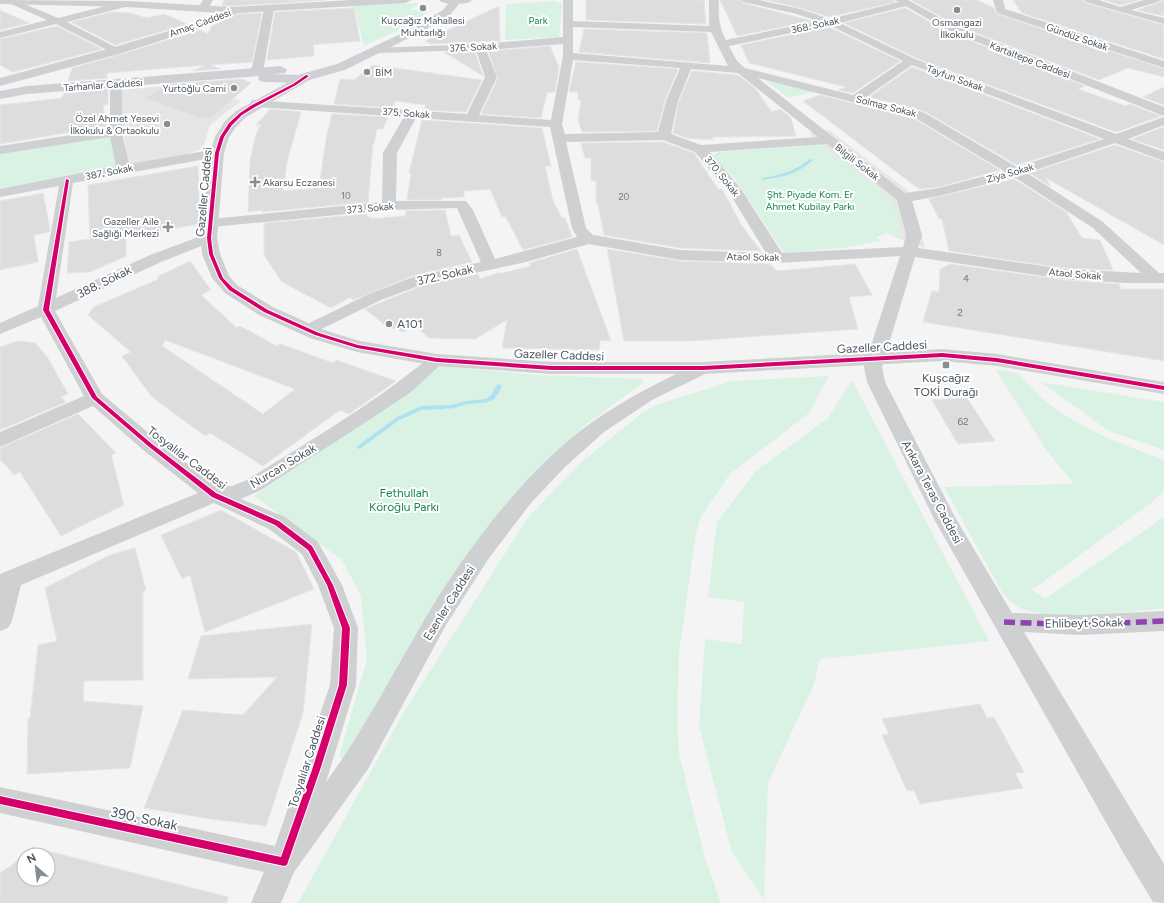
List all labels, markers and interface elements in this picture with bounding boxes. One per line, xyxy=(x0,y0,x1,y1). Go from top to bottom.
marker: Kuşcağız Mahallesi Muhtarlığı xyxy=(418,3,428,13)
marker: Osmangazi İlkokulu xyxy=(952,5,962,15)
street label: Amaç Caddesi xyxy=(167,6,233,40)
place label: Kuşcağız Mahallesi Muhtarlığı xyxy=(381,14,465,39)
park label: Park xyxy=(528,14,548,27)
street label: 368. Sokak xyxy=(790,14,840,36)
place label: Osmangazi İlkokulu xyxy=(932,16,982,41)
street label: Gündüz Sokak xyxy=(1045,20,1110,54)
street label: 376. Sokak xyxy=(449,39,497,55)
street label: Kartaltepe Caddesi xyxy=(988,39,1072,81)
street label: Tayfun Sokak xyxy=(925,62,985,94)
place label: BİM xyxy=(375,66,392,79)
marker: BİM xyxy=(362,67,372,77)
street label: Tarhanlar Caddesi xyxy=(63,76,143,94)
place label: Yurtoğlu Cami xyxy=(162,82,226,95)
marker: Yurtoğlu Cami xyxy=(229,83,239,93)
street label: Solmaz Sokak xyxy=(854,92,918,120)
street label: 375. Sokak xyxy=(382,105,430,121)
place label: Özel Ahmet Yesevi İlkokulu & Ortaokulu xyxy=(70,112,159,137)
marker: Özel Ahmet Yesevi İlkokulu & Ortaokulu xyxy=(162,119,172,129)
street label: Bilgili Sokak xyxy=(832,141,882,183)
street label: Gazeller Caddesi xyxy=(193,146,215,238)
street label: 370. Sokak xyxy=(702,153,742,199)
street label: Ziya Sokak xyxy=(985,160,1035,186)
street label: 387. Sokak xyxy=(84,161,134,183)
place label: Akarsu Eczanesi xyxy=(263,176,335,189)
marker: Akarsu Eczanesi xyxy=(250,177,260,187)
park label: Şht. Piyade Kom. Er Ahmet Kubilay Parkı xyxy=(766,188,854,213)
house number: 10 xyxy=(341,190,351,201)
house number: 20 xyxy=(619,191,630,202)
street label: 373. Sokak xyxy=(346,199,394,217)
place label: Gazeller Aile Sağlığı Merkezi xyxy=(92,215,160,240)
marker: Gazeller Aile Sağlığı Merkezi xyxy=(162,221,174,233)
house number: 8 xyxy=(436,247,442,258)
street label: Ataol Sokak xyxy=(727,250,780,264)
street label: 372. Sokak xyxy=(416,262,475,288)
street label: 388. Sokak xyxy=(75,263,134,301)
street label: Ataol Sokak xyxy=(1048,265,1102,283)
house number: 4 xyxy=(963,272,969,285)
house number: 2 xyxy=(957,306,963,319)
place label: A101 xyxy=(397,317,423,331)
marker: A101 xyxy=(384,319,394,329)
street label: Gazeller Caddesi xyxy=(837,338,927,356)
street label: Gazeller Caddesi xyxy=(514,346,604,364)
marker: Kuşcağız TOKİ Durağı xyxy=(941,360,951,370)
place label: Kuşcağız TOKİ Durağı xyxy=(914,371,978,399)
house number: 62 xyxy=(957,415,969,428)
street label: Tosyalılar Caddesi xyxy=(145,424,229,492)
street label: Ankara Teras Caddesi xyxy=(899,438,965,546)
street label: Nurcan Sokak xyxy=(248,441,319,491)
park label: Fethullah Köroğlu Parkı xyxy=(369,486,439,514)
street label: Esenler Caddesi xyxy=(420,563,478,643)
street label: Ehlibeyt Sokak xyxy=(1045,615,1124,631)
street label: Tosyalılar Caddesi xyxy=(286,714,328,810)
street label: 390. Sokak xyxy=(109,804,179,834)
north arrow xyxy=(16,847,56,887)
text: N xyxy=(25,851,38,866)

